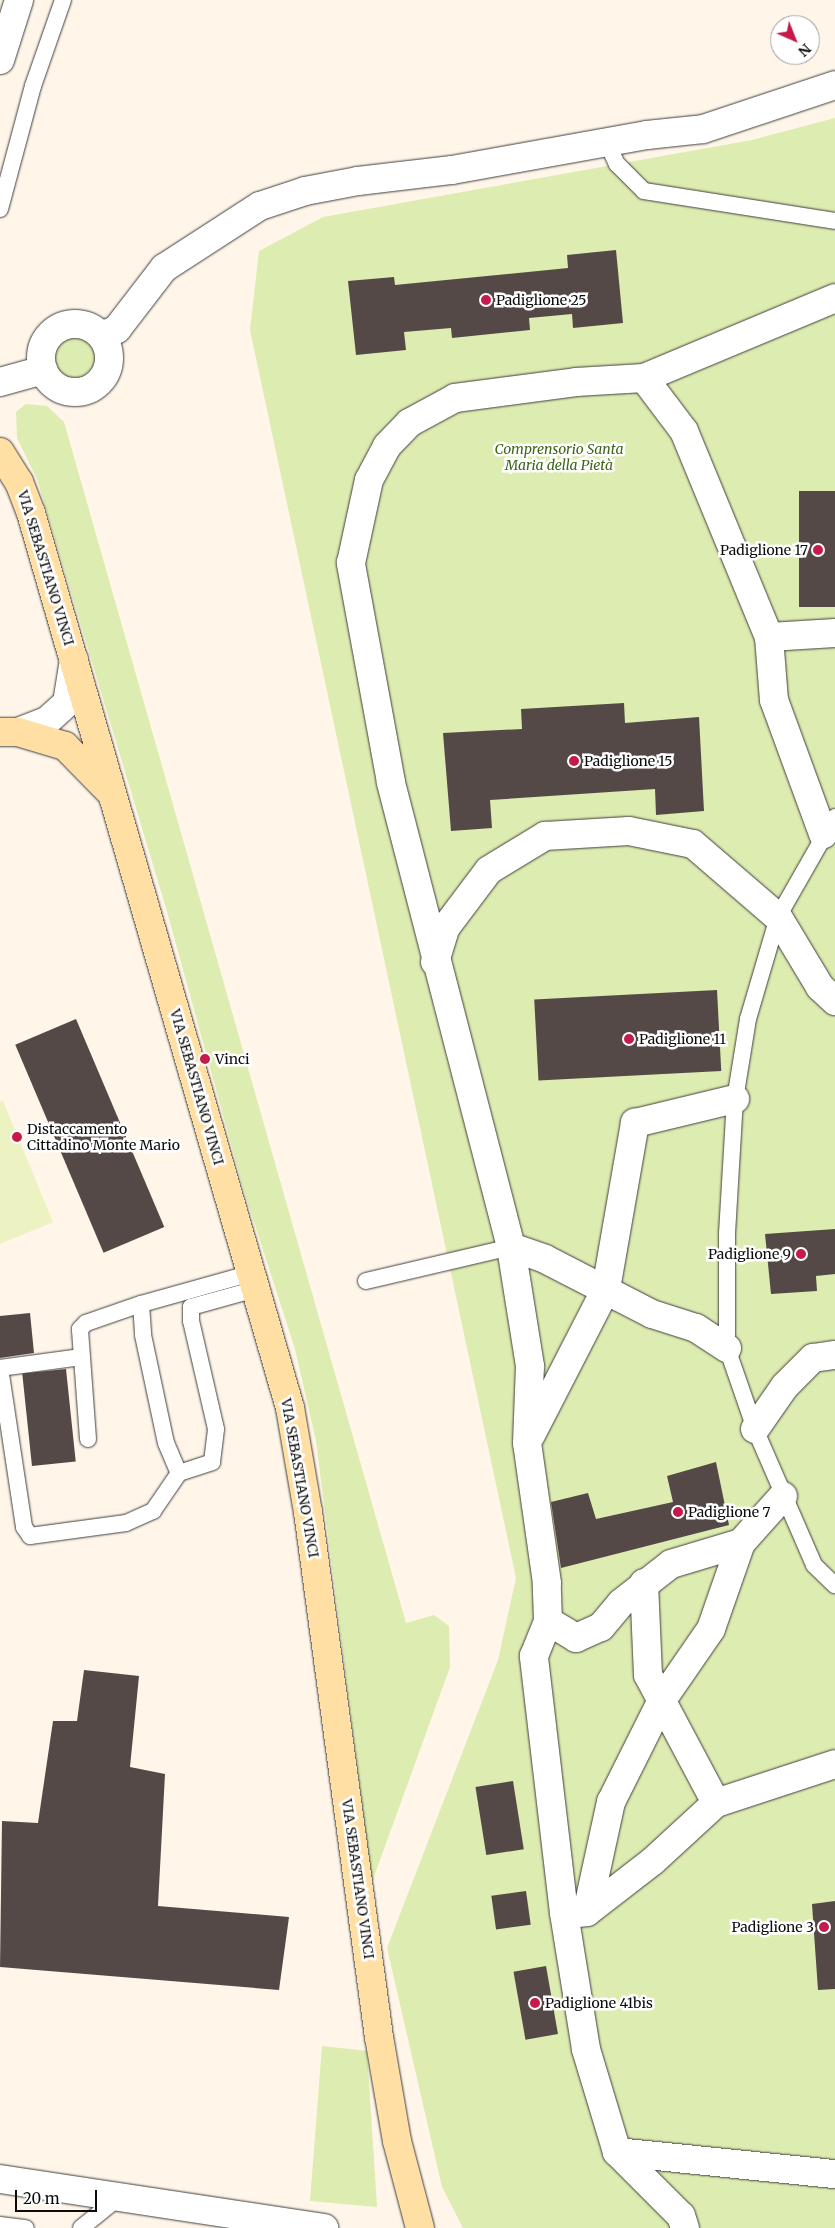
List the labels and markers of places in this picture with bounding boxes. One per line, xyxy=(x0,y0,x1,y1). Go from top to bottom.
place label: Padiglione 25 xyxy=(496,292,586,308)
marker: Padiglione 25 xyxy=(480,294,492,306)
place label: Padiglione 17 xyxy=(720,542,808,558)
marker: Padiglione 17 xyxy=(812,544,824,556)
place label: Padiglione 15 xyxy=(584,753,673,769)
marker: Padiglione 15 xyxy=(568,755,580,767)
place label: Padiglione 11 xyxy=(639,1031,726,1047)
marker: Padiglione 11 xyxy=(623,1033,635,1045)
place label: Vinci xyxy=(215,1051,250,1067)
marker: Vinci xyxy=(199,1053,211,1065)
place label: Distaccamento Cittadino Monte Mario xyxy=(27,1121,180,1154)
marker: Distaccamento Cittadino Monte Mario xyxy=(11,1131,23,1143)
place label: Padiglione 9 xyxy=(708,1246,791,1262)
marker: Padiglione 9 xyxy=(795,1248,807,1260)
place label: Padiglione 7 xyxy=(688,1504,770,1520)
marker: Padiglione 7 xyxy=(672,1506,684,1518)
place label: Padiglione 3 xyxy=(731,1919,814,1935)
marker: Padiglione 3 xyxy=(818,1921,830,1933)
place label: Padiglione 41bis xyxy=(545,1995,653,2011)
marker: Padiglione 41bis xyxy=(529,1997,541,2009)

